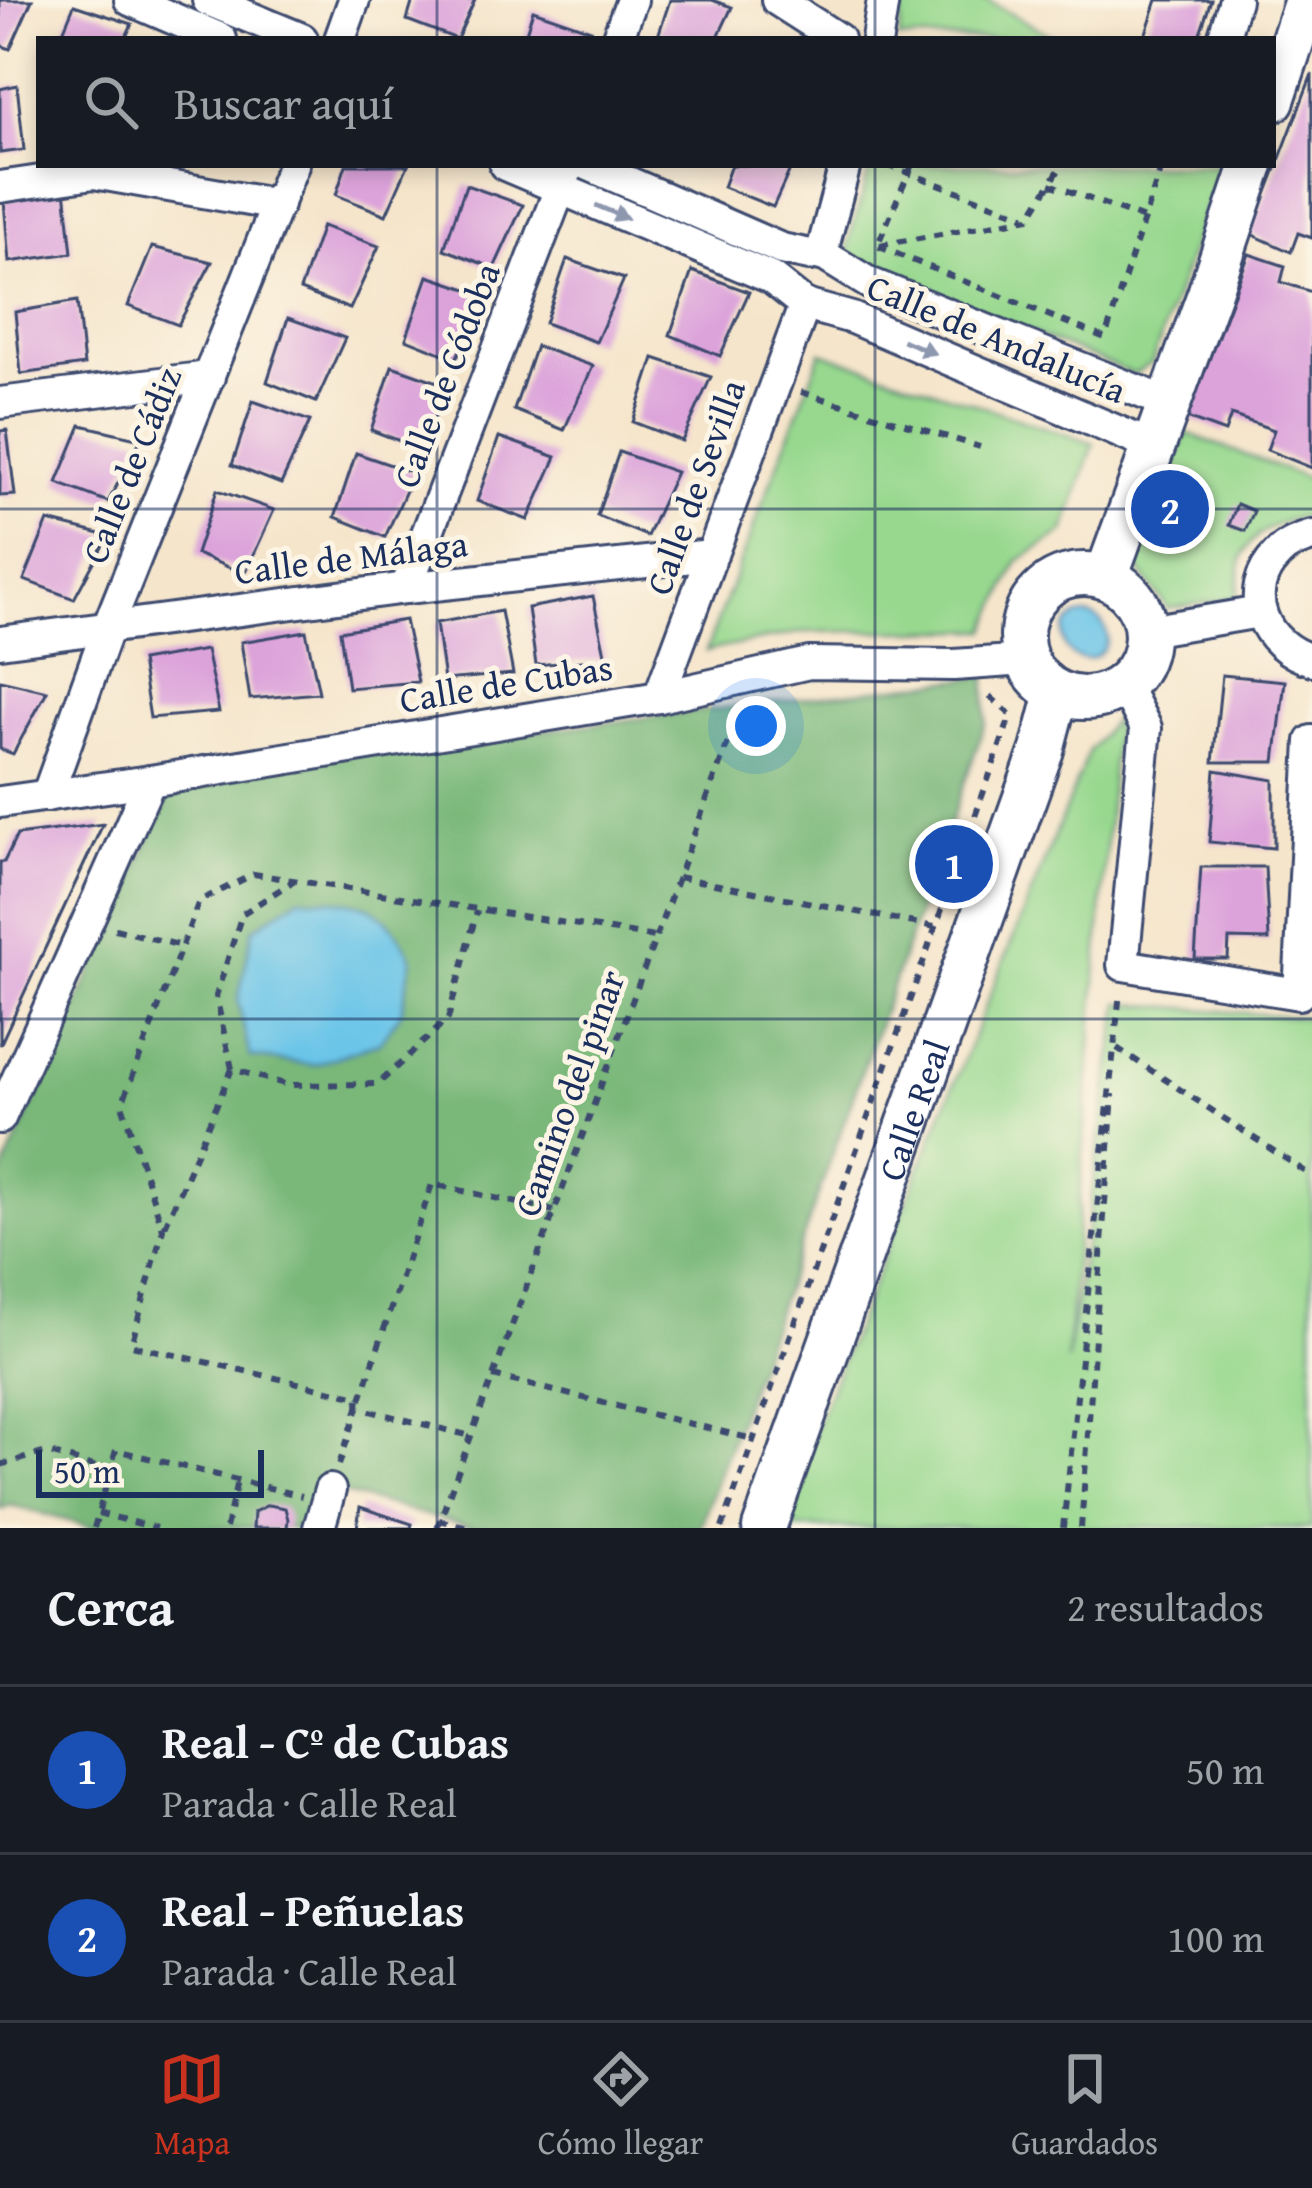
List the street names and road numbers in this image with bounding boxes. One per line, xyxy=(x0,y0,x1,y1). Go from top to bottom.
street label: Calle de Códoba xyxy=(378,255,513,495)
street label: Calle de Andalucía xyxy=(860,259,1135,416)
street label: Calle de Cádiz xyxy=(67,359,194,571)
street label: Calle de Sevilla xyxy=(631,372,758,602)
street label: Calle de Málaga xyxy=(231,516,470,597)
street label: Calle de Cubas xyxy=(396,640,616,725)
street label: Camino del pinar xyxy=(499,962,638,1223)
street label: Calle Real xyxy=(863,1032,963,1188)

